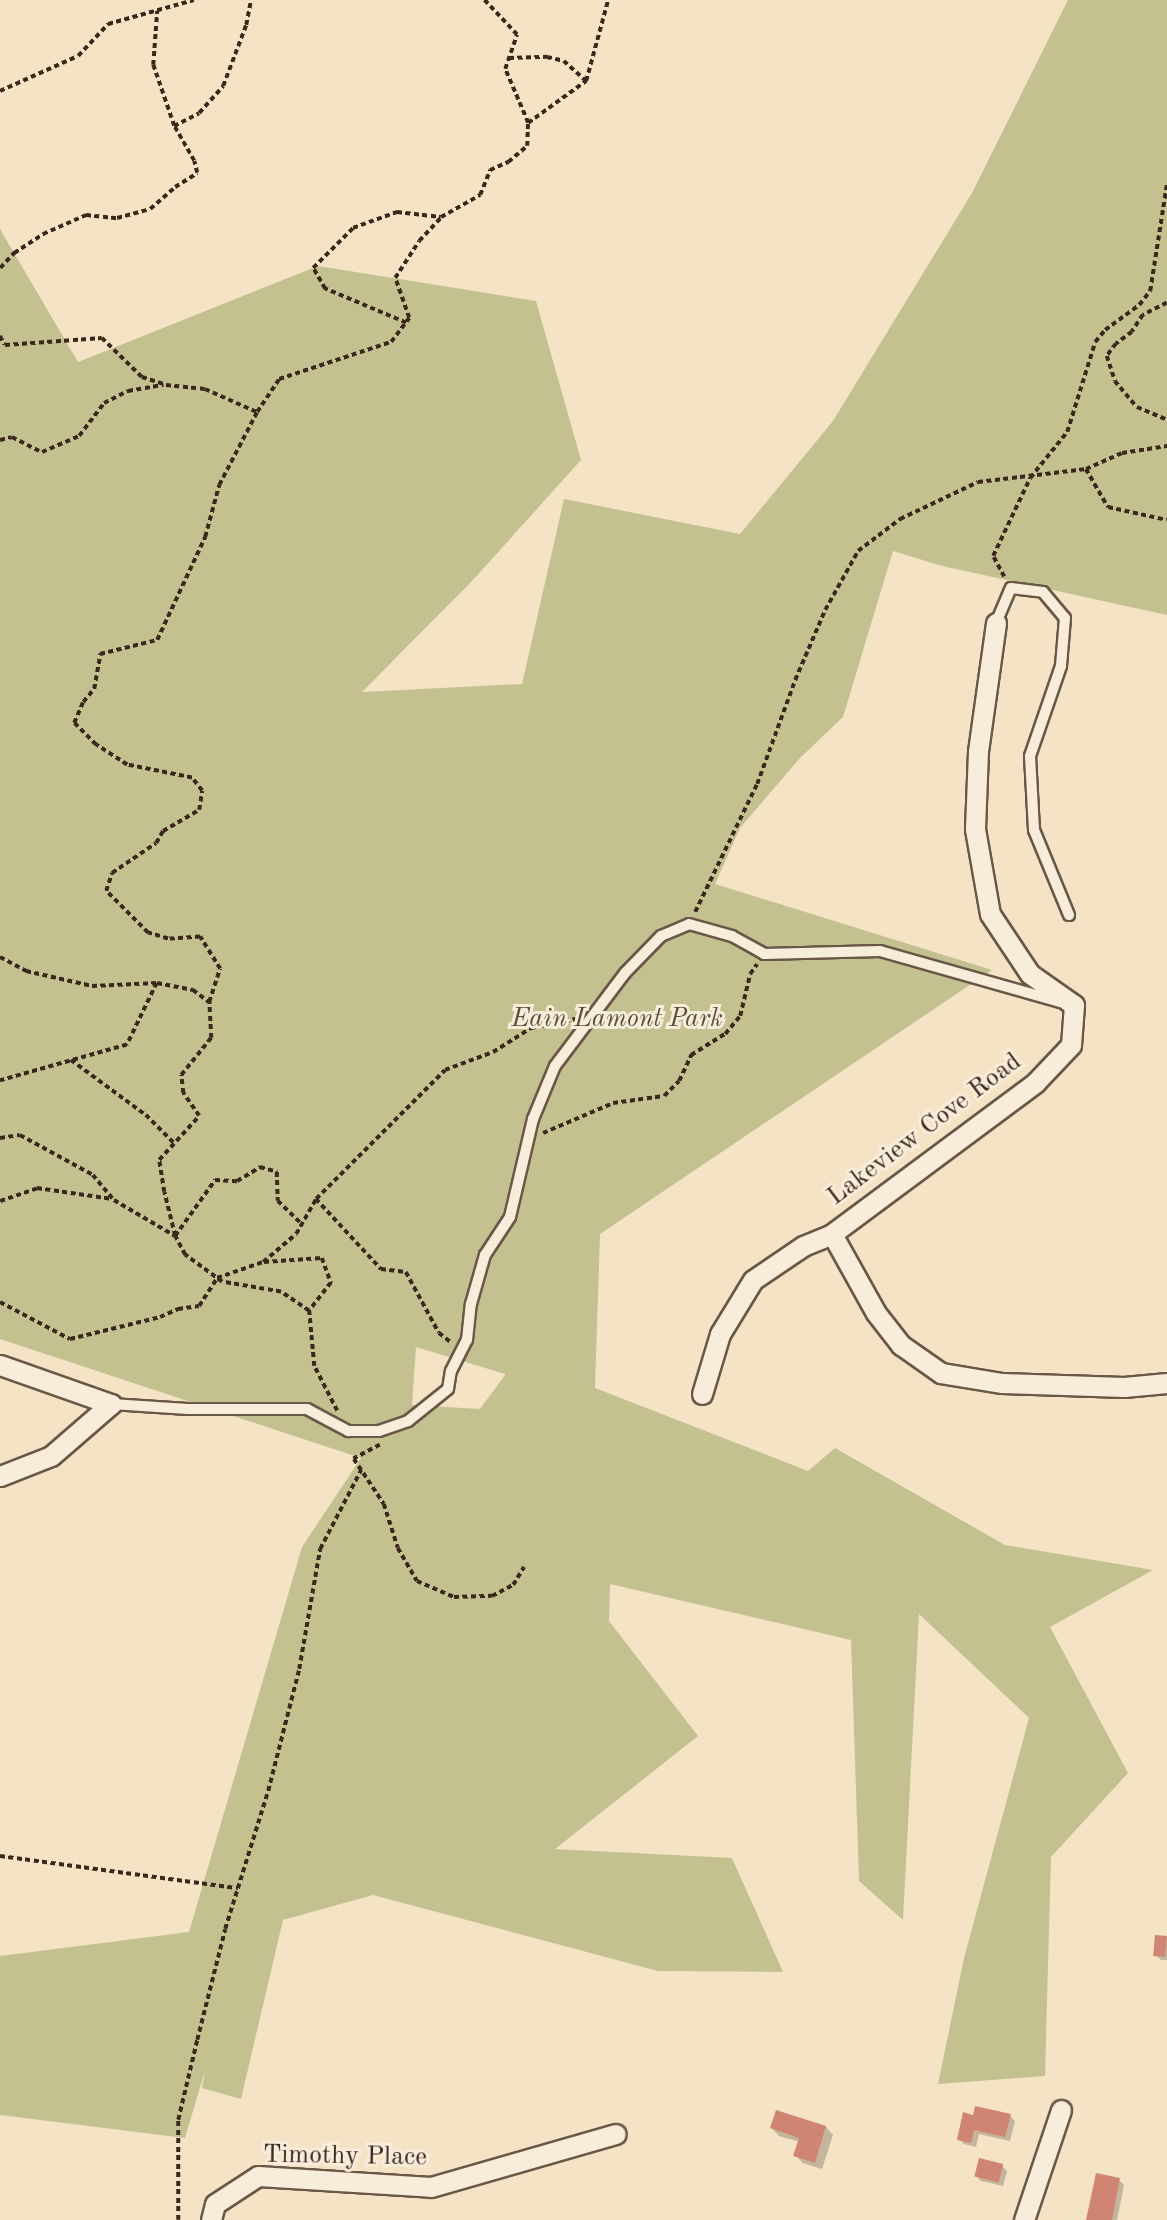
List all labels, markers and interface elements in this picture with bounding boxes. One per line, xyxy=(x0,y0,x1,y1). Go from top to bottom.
park label: Eain Lamont Park xyxy=(511,1004,723,1036)
street label: Lakeview Cove Road xyxy=(822,1047,1028,1213)
street label: Timothy Place xyxy=(263,2140,427,2174)

